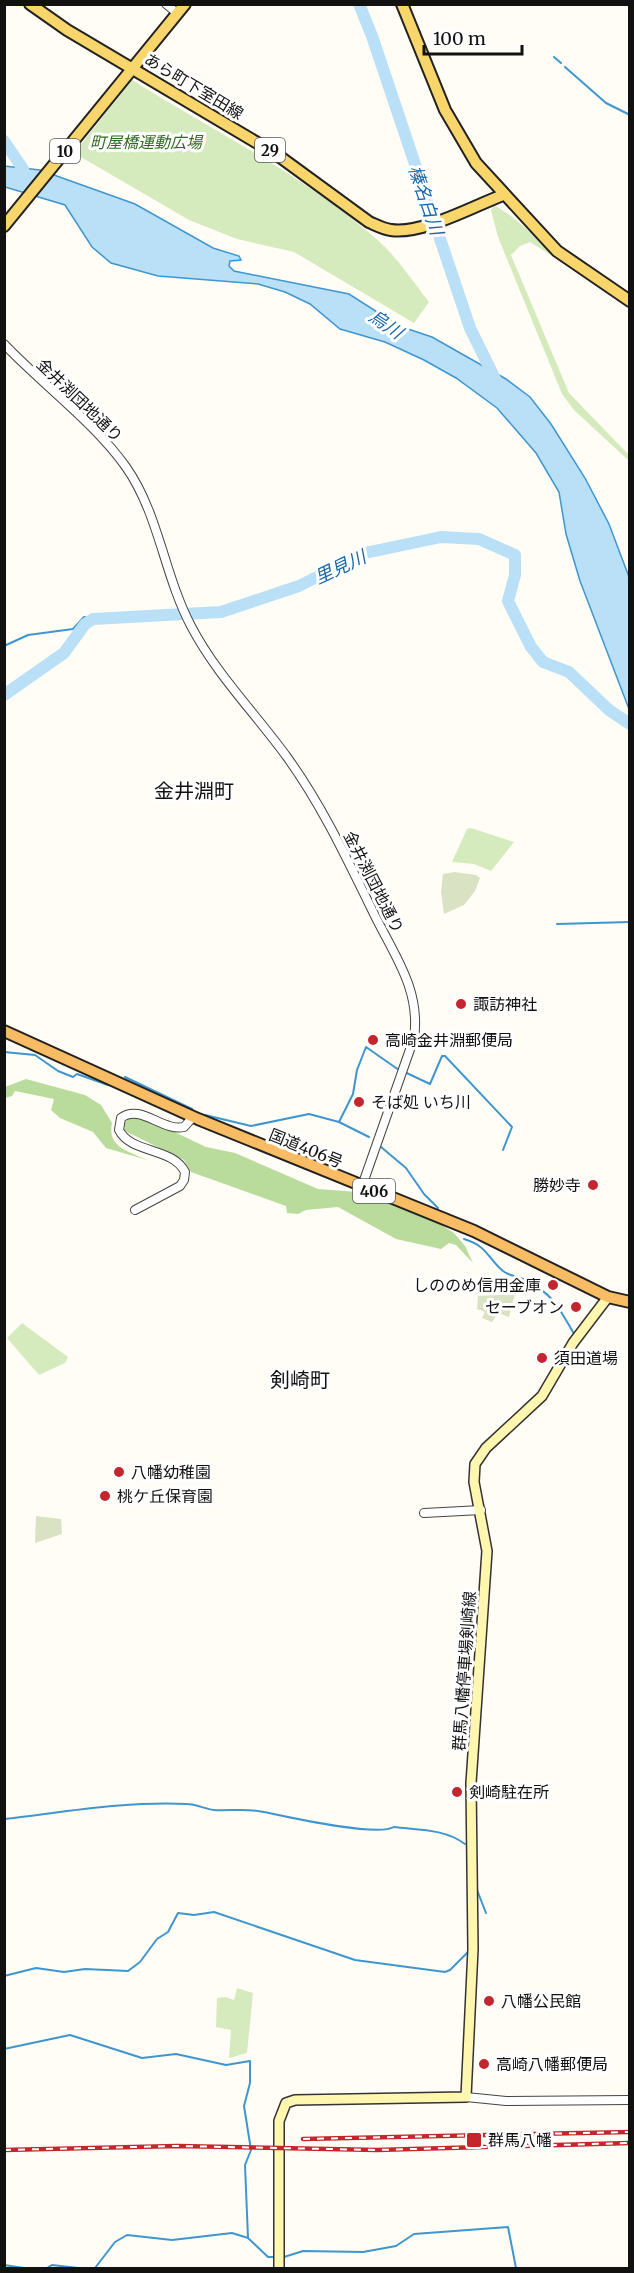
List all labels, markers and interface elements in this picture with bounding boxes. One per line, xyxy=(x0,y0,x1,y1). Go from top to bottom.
scale bar xyxy=(424,18,522,56)
text: 100 m xyxy=(433,27,486,50)
street label: あら町下室田線 xyxy=(141,49,247,123)
park label: 町屋橋運動広場 xyxy=(90,132,204,152)
road number: 29 xyxy=(255,138,285,162)
road number: 10 xyxy=(50,139,80,163)
water label: 榛名白川 xyxy=(403,162,449,240)
water label: 烏川 xyxy=(365,304,409,345)
street label: 金井渕団地通り xyxy=(33,354,127,446)
water label: 里見川 xyxy=(311,544,371,589)
district label: 金井淵町 xyxy=(154,778,234,803)
street label: 金井渕団地通り xyxy=(340,828,408,936)
place label: 諏訪神社 xyxy=(473,994,537,1014)
marker: 諏訪神社 xyxy=(454,997,468,1011)
place label: 高崎金井淵郵便局 xyxy=(385,1030,513,1050)
marker: 高崎金井淵郵便局 xyxy=(366,1033,380,1047)
place label: そば処 いち川 xyxy=(371,1092,471,1112)
marker: そば処 いち川 xyxy=(352,1095,366,1109)
street label: 国道406号 xyxy=(266,1124,346,1172)
place label: 勝妙寺 xyxy=(533,1175,581,1195)
marker: 勝妙寺 xyxy=(586,1178,600,1192)
road number: 406 xyxy=(353,1179,395,1203)
place label: しののめ信用金庫 xyxy=(413,1275,541,1295)
marker: しののめ信用金庫 xyxy=(546,1278,560,1292)
place label: セーブオン xyxy=(485,1297,564,1317)
marker: セーブオン xyxy=(569,1300,583,1314)
place label: 須田道場 xyxy=(554,1348,618,1368)
marker: 須田道場 xyxy=(535,1351,549,1365)
district label: 剣崎町 xyxy=(270,1367,330,1392)
place label: 八幡幼稚園 xyxy=(131,1462,211,1482)
marker: 八幡幼稚園 xyxy=(112,1465,126,1479)
place label: 桃ケ丘保育園 xyxy=(117,1486,213,1506)
marker: 桃ケ丘保育園 xyxy=(98,1489,112,1503)
street label: 群馬八幡停車場剣崎線 xyxy=(448,1590,480,1752)
place label: 剣崎駐在所 xyxy=(469,1782,549,1802)
marker: 剣崎駐在所 xyxy=(450,1785,464,1799)
place label: 八幡公民館 xyxy=(501,1991,581,2011)
marker: 八幡公民館 xyxy=(482,1994,496,2008)
place label: 高崎八幡郵便局 xyxy=(496,2054,608,2074)
marker: 高崎八幡郵便局 xyxy=(477,2057,491,2071)
place label: 群馬八幡 xyxy=(488,2130,552,2150)
marker: 群馬八幡 xyxy=(465,2131,483,2149)

